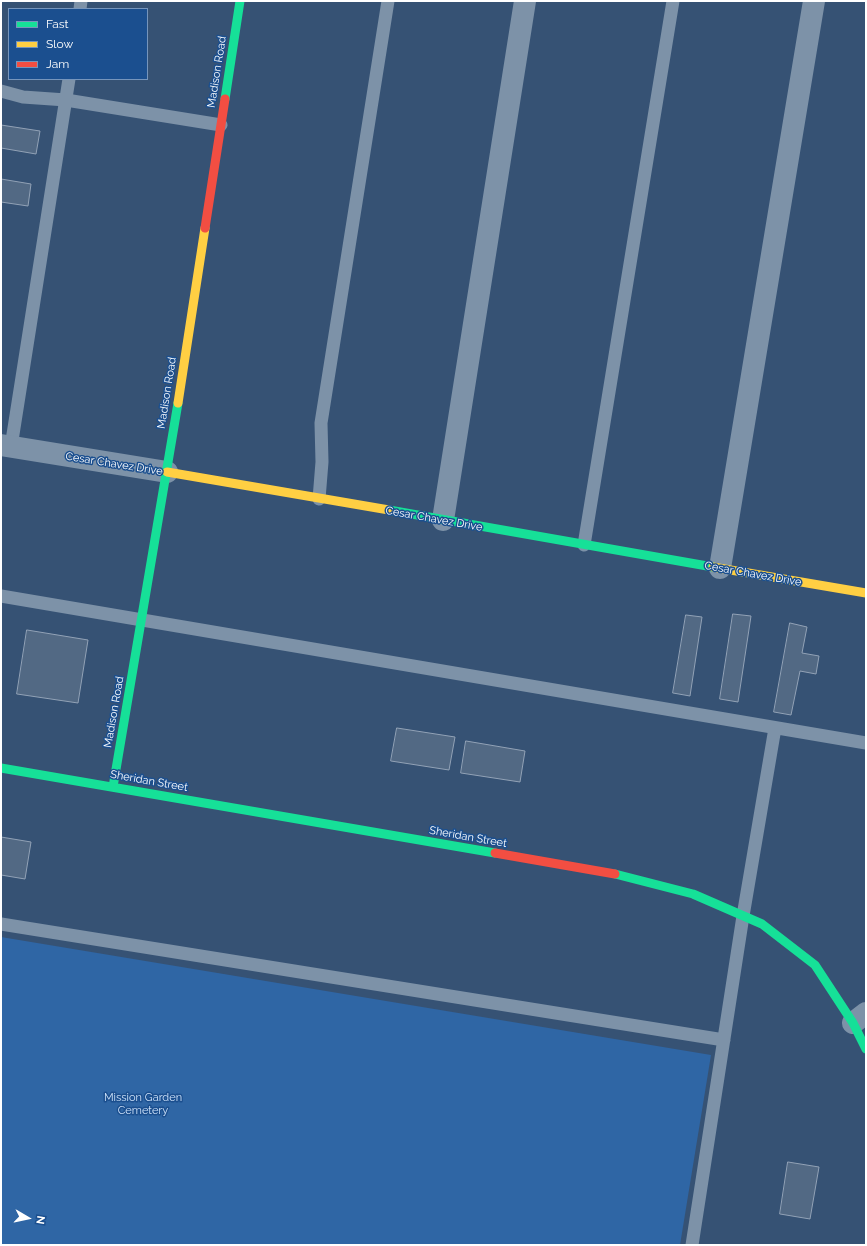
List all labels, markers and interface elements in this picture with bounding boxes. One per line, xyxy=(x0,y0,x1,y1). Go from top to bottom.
legend xyxy=(8,8,148,80)
text: Fast xyxy=(46,17,69,31)
street label: Madison Road xyxy=(205,35,229,109)
text: Slow xyxy=(46,37,73,51)
text: Jam xyxy=(46,57,69,71)
street label: Madison Road xyxy=(155,356,179,430)
street label: Cesar Chavez Drive xyxy=(64,450,164,478)
street label: Cesar Chavez Drive xyxy=(384,504,484,534)
street label: Cesar Chavez Drive xyxy=(703,559,803,589)
street label: Madison Road xyxy=(101,675,127,749)
street label: Sheridan Street xyxy=(109,768,189,794)
street label: Sheridan Street xyxy=(428,824,508,850)
park label: Mission Garden Cemetery xyxy=(104,1091,182,1117)
north arrow xyxy=(8,1198,48,1238)
text: N xyxy=(33,1215,47,1225)

